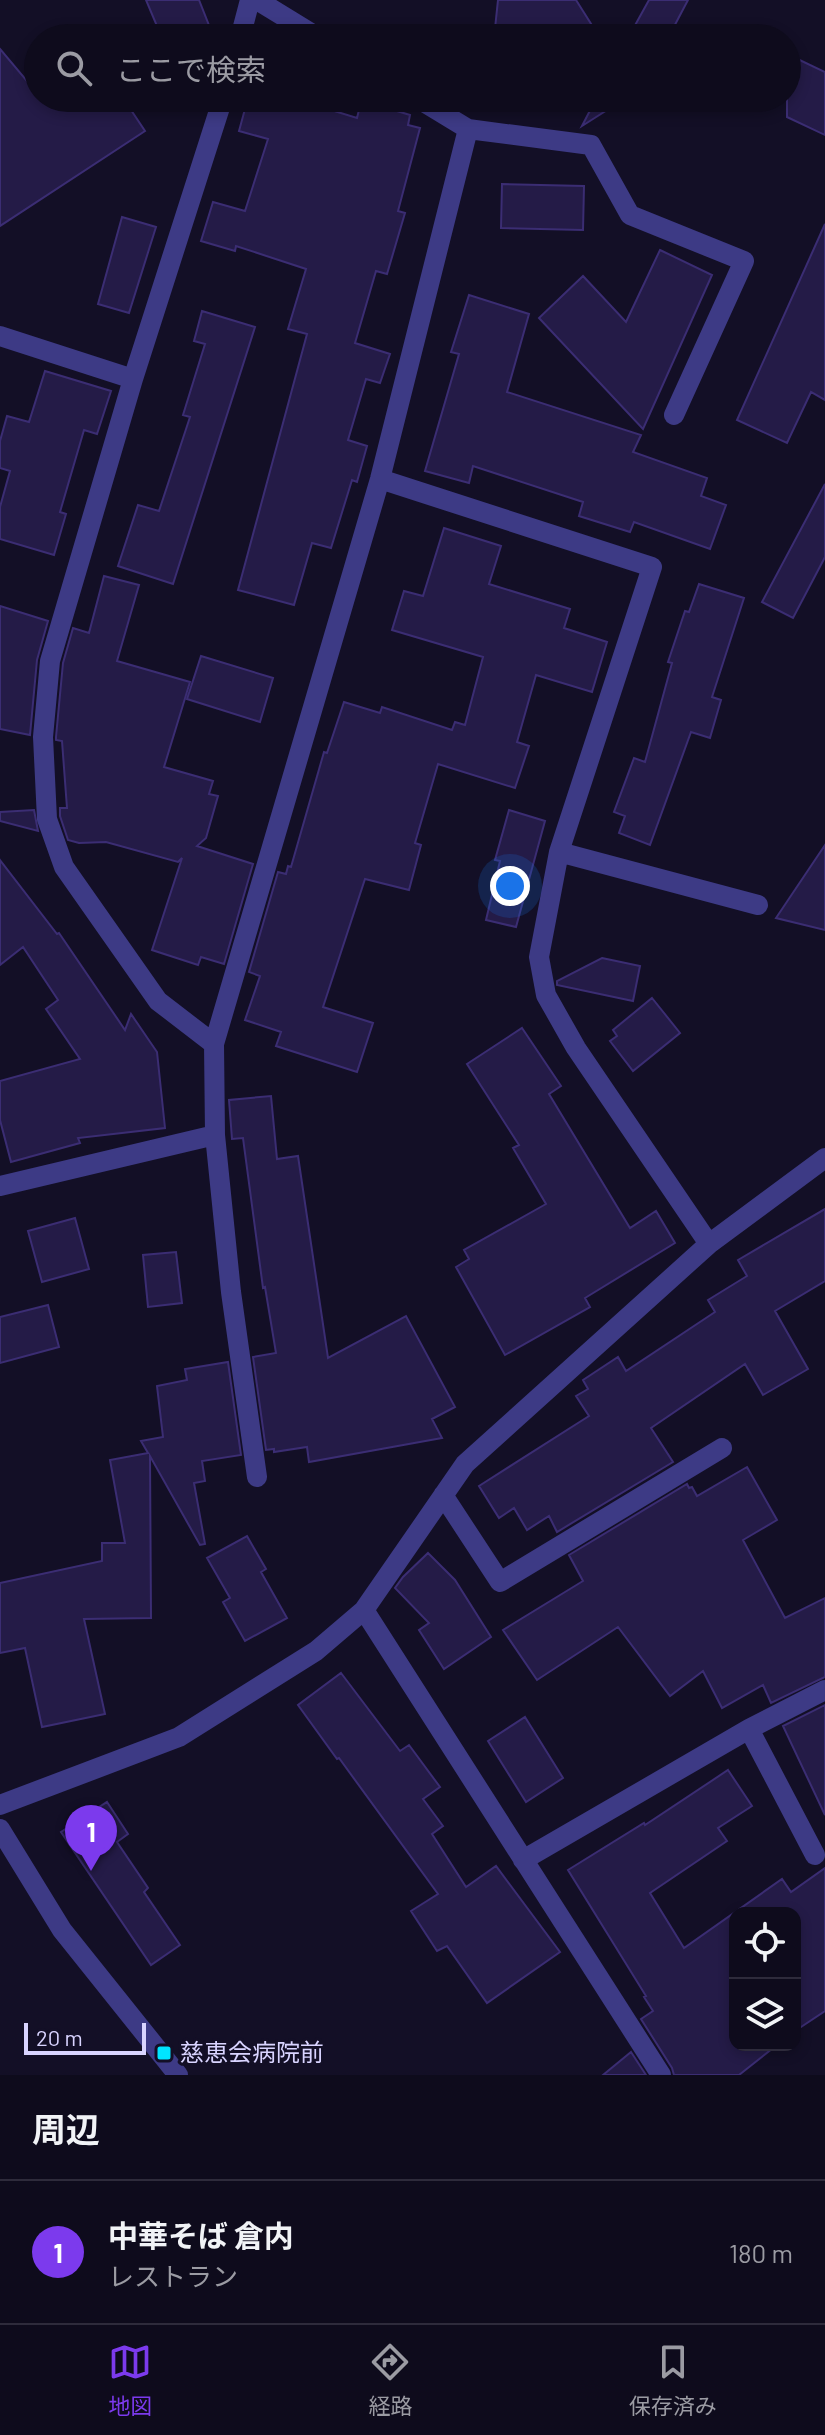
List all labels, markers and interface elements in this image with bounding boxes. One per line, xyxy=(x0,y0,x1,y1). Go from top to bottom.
search box xyxy=(24,24,801,112)
icon: search xyxy=(52,46,96,90)
text: ここで検索 xyxy=(116,51,266,87)
your location xyxy=(490,866,530,906)
pin: 1 xyxy=(65,1805,117,1871)
map controls xyxy=(729,1907,801,2051)
button: locate xyxy=(729,1907,801,1979)
button: layers xyxy=(729,1979,801,2051)
scale bar xyxy=(24,2019,146,2055)
text: 20 m xyxy=(36,2024,83,2050)
place label: 慈恵会病院前 xyxy=(180,2037,324,2066)
marker: 慈恵会病院前 xyxy=(155,2044,173,2062)
text: 周辺 xyxy=(32,2108,100,2149)
text: 中華そば 倉内 xyxy=(108,2217,294,2253)
text: 1 xyxy=(53,2237,63,2268)
text: 180 m xyxy=(729,2237,793,2268)
text: レストラン xyxy=(108,2260,238,2291)
tab: 地図 xyxy=(108,2340,152,2420)
tab: 経路 xyxy=(368,2340,413,2420)
tab: 保存済み xyxy=(629,2340,717,2420)

